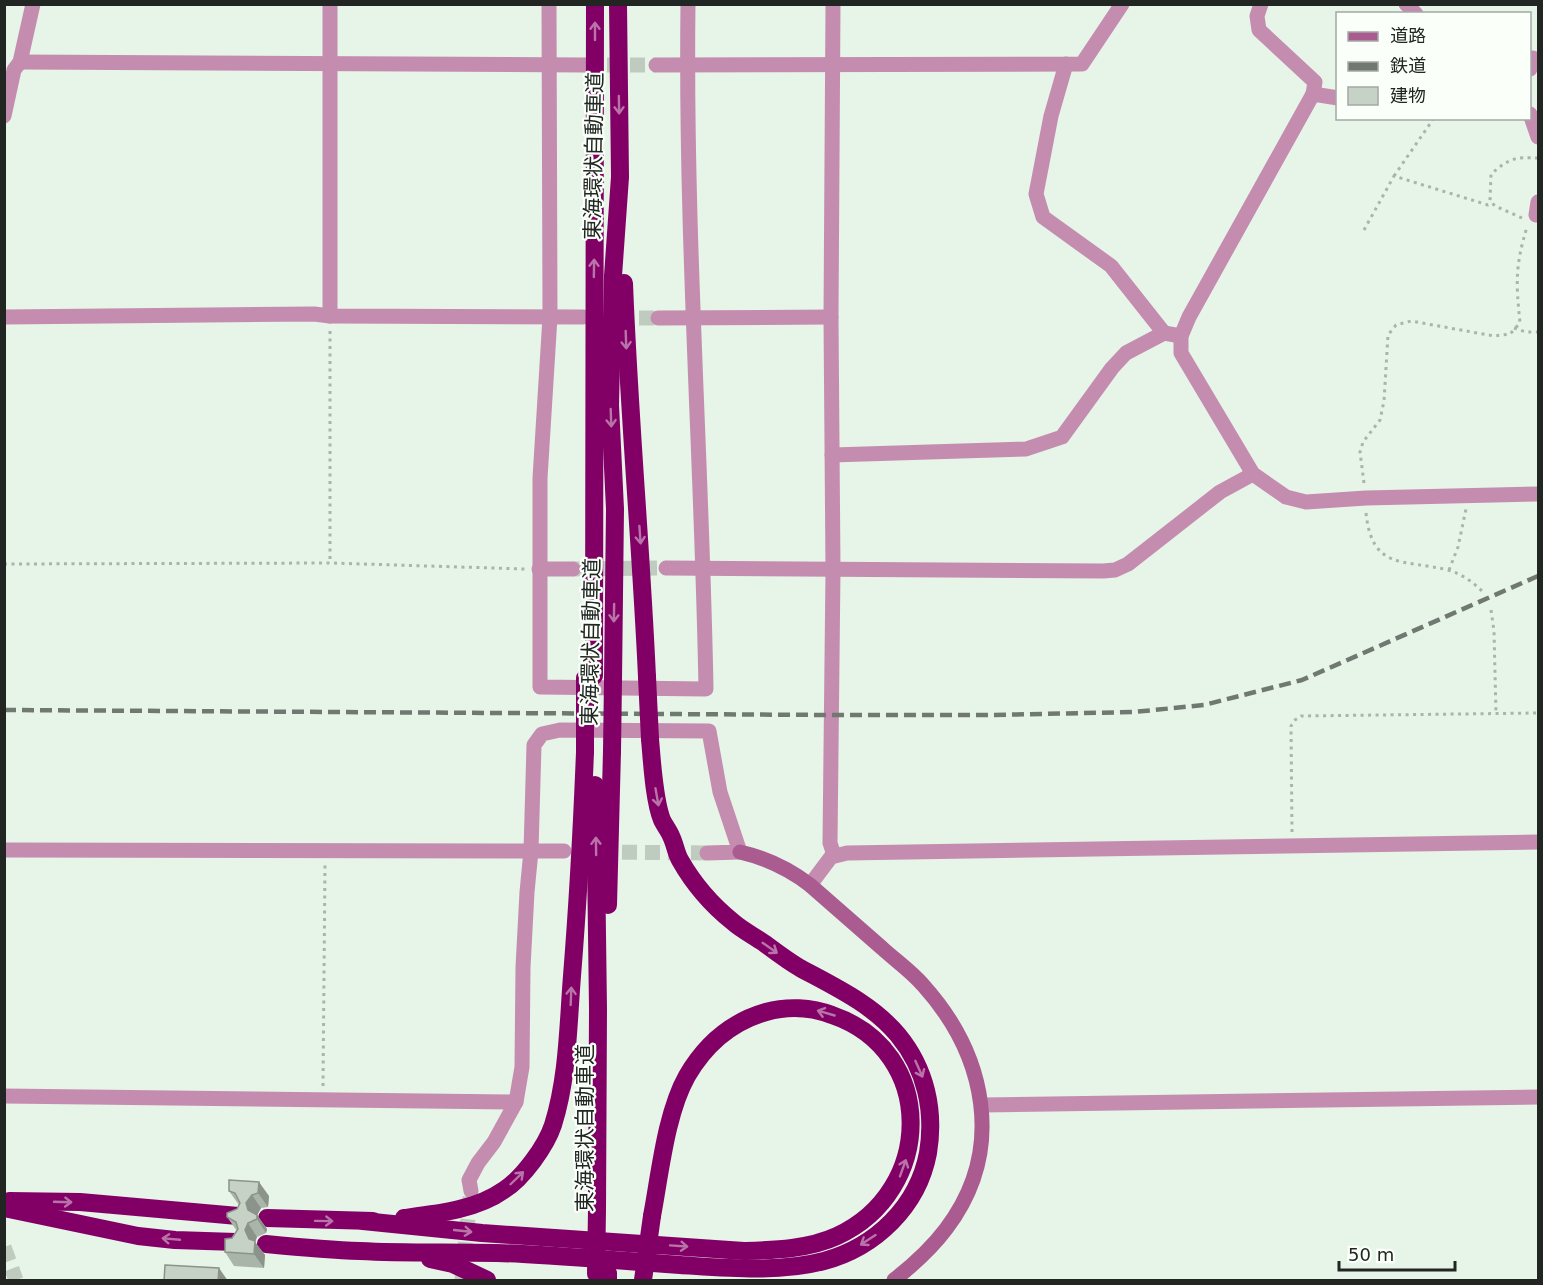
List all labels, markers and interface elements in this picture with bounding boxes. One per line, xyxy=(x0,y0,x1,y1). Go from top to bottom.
legend xyxy=(1336,12,1531,120)
one-way arrow xyxy=(589,21,601,41)
text: 道路 xyxy=(1390,25,1426,46)
text: 鉄道 xyxy=(1390,55,1426,76)
street label: 東海環状自動車道 xyxy=(581,72,607,240)
text: 建物 xyxy=(1390,85,1426,106)
one-way arrow xyxy=(613,94,625,114)
one-way arrow xyxy=(588,258,600,278)
one-way arrow xyxy=(621,329,632,349)
one-way arrow xyxy=(605,408,617,428)
one-way arrow xyxy=(634,524,645,544)
street label: 東海環状自動車道 xyxy=(578,558,604,726)
one-way arrow xyxy=(608,603,619,623)
one-way arrow xyxy=(652,787,663,807)
one-way arrow xyxy=(590,836,602,856)
one-way arrow xyxy=(762,942,778,954)
one-way arrow xyxy=(565,986,577,1006)
one-way arrow xyxy=(817,1007,836,1018)
street label: 東海環状自動車道 xyxy=(573,1044,597,1212)
one-way arrow xyxy=(914,1059,925,1077)
one-way arrow xyxy=(898,1159,909,1177)
one-way arrow xyxy=(510,1171,525,1185)
one-way arrow xyxy=(52,1196,72,1207)
one-way arrow xyxy=(313,1215,333,1226)
one-way arrow xyxy=(453,1226,473,1237)
one-way arrow xyxy=(162,1234,182,1245)
one-way arrow xyxy=(861,1234,877,1246)
scale bar xyxy=(1339,1234,1454,1272)
one-way arrow xyxy=(668,1241,688,1252)
text: 50 m xyxy=(1348,1244,1394,1265)

